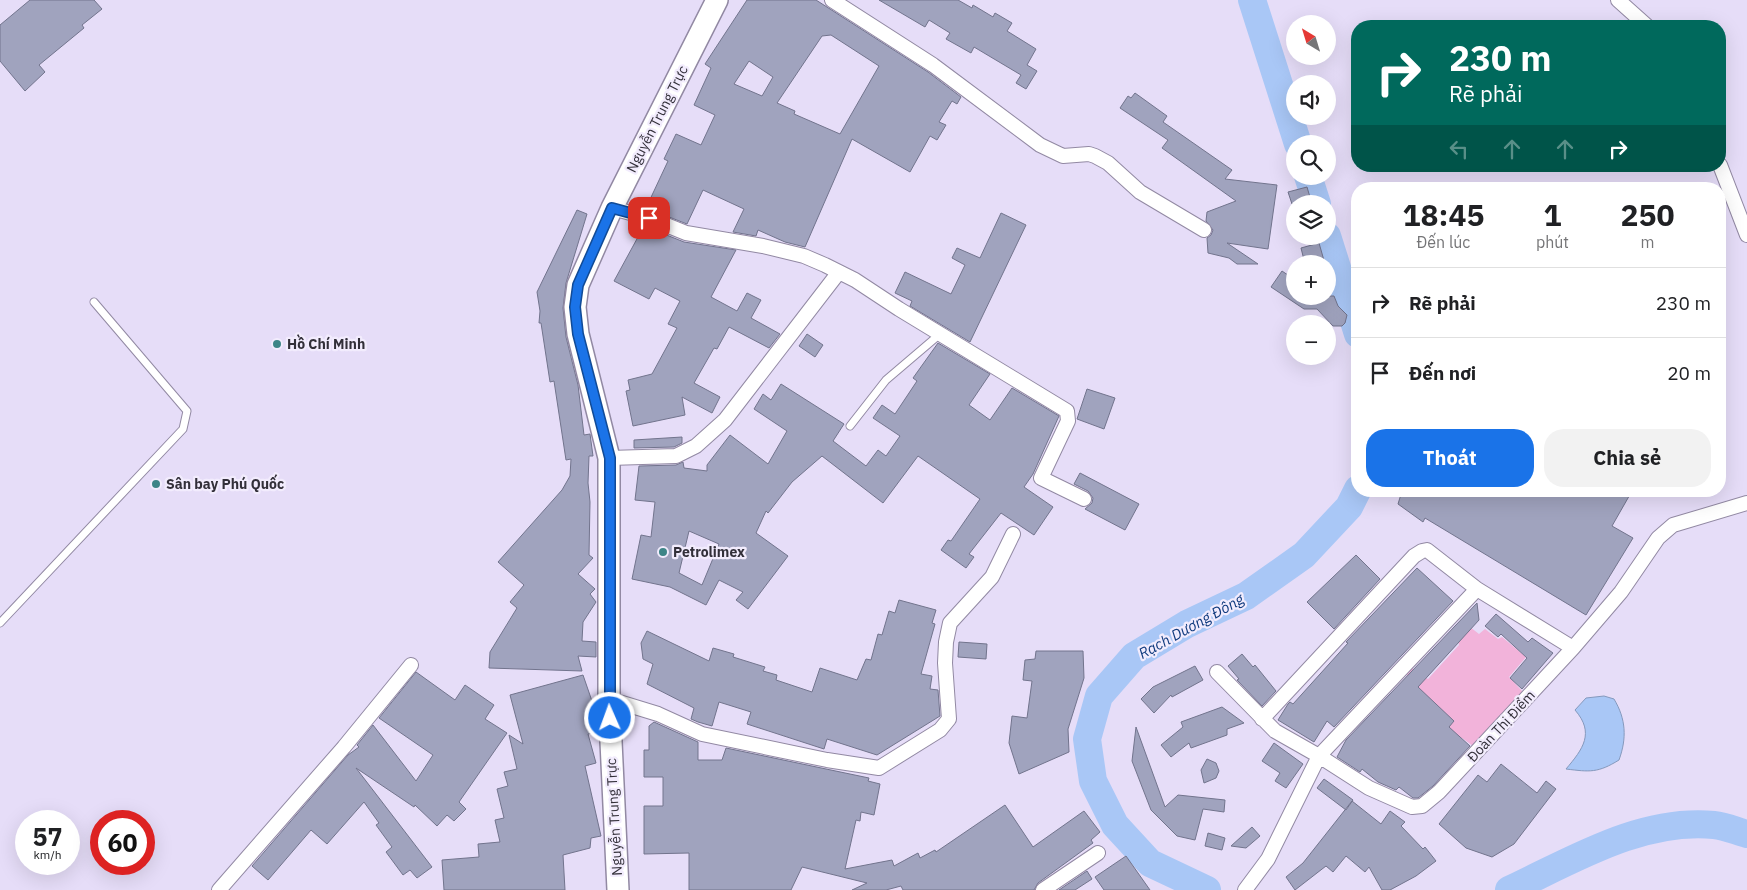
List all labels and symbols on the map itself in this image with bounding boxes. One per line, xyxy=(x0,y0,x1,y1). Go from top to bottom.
north arrow xyxy=(1286,15,1336,65)
street label: Nguyễn Trung Trực xyxy=(622,62,692,176)
pin xyxy=(628,197,670,239)
place label: Hồ Chí Minh xyxy=(287,334,365,353)
marker: Hồ Chí Minh xyxy=(271,338,283,350)
place label: Sân bay Phú Quốc xyxy=(166,474,284,493)
marker: Sân bay Phú Quốc xyxy=(150,478,162,490)
place label: Petrolimex xyxy=(673,543,745,561)
marker: Petrolimex xyxy=(657,546,669,558)
water label: Rạch Dương Đông xyxy=(1135,589,1248,663)
street label: Đoàn Thị Điểm xyxy=(1463,686,1539,766)
position arrow xyxy=(583,691,635,743)
street label: Nguyễn Trung Trực xyxy=(602,758,626,876)
speed limit sign: 60 xyxy=(90,810,155,875)

